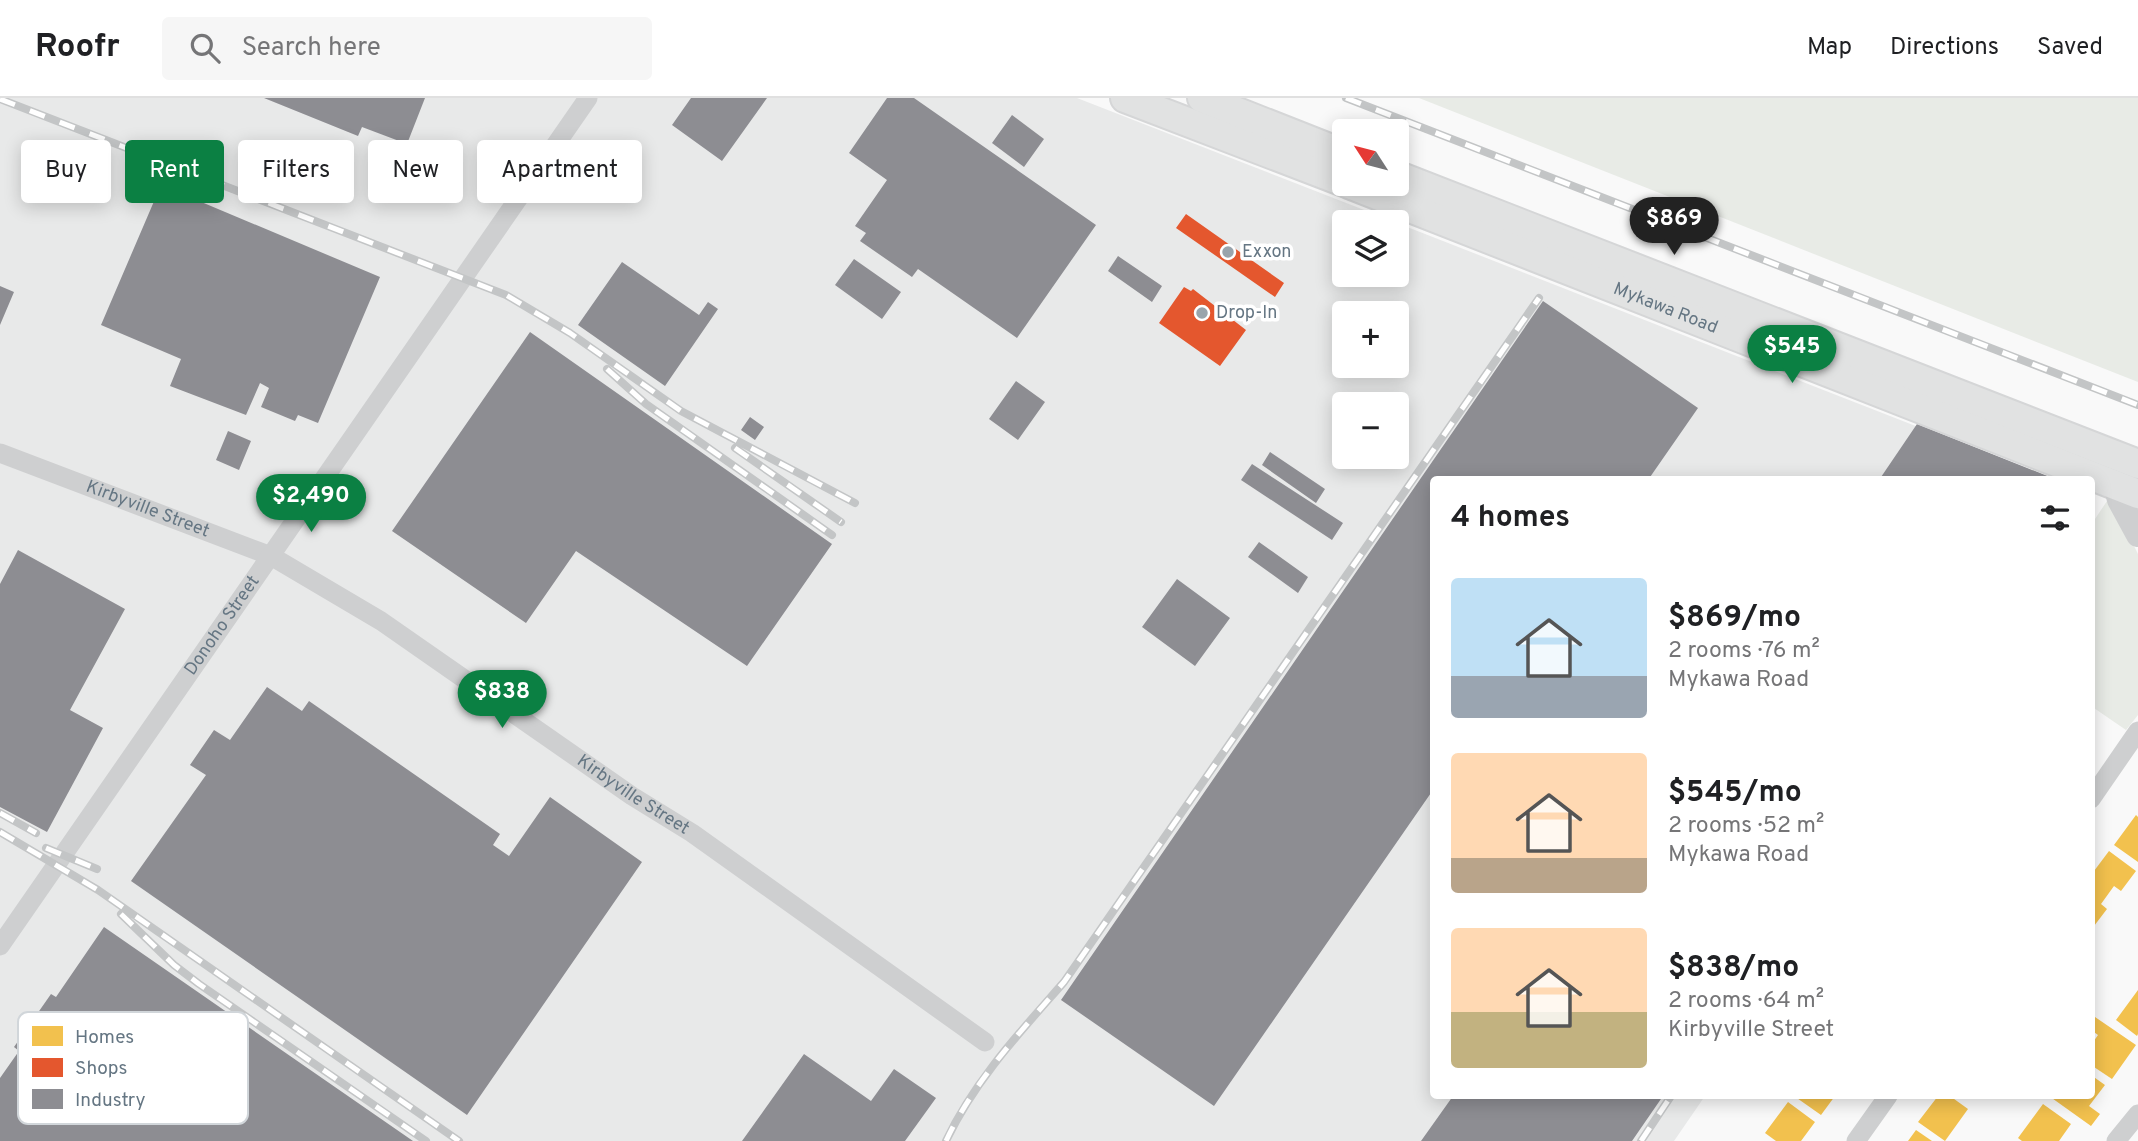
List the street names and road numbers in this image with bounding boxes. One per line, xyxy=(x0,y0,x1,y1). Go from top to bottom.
street label: Mykawa Road xyxy=(1610,277,1721,339)
street label: Kirbyville Street xyxy=(83,475,213,543)
street label: Donoho Street xyxy=(179,571,265,680)
street label: Kirbyville Street xyxy=(572,750,694,840)

